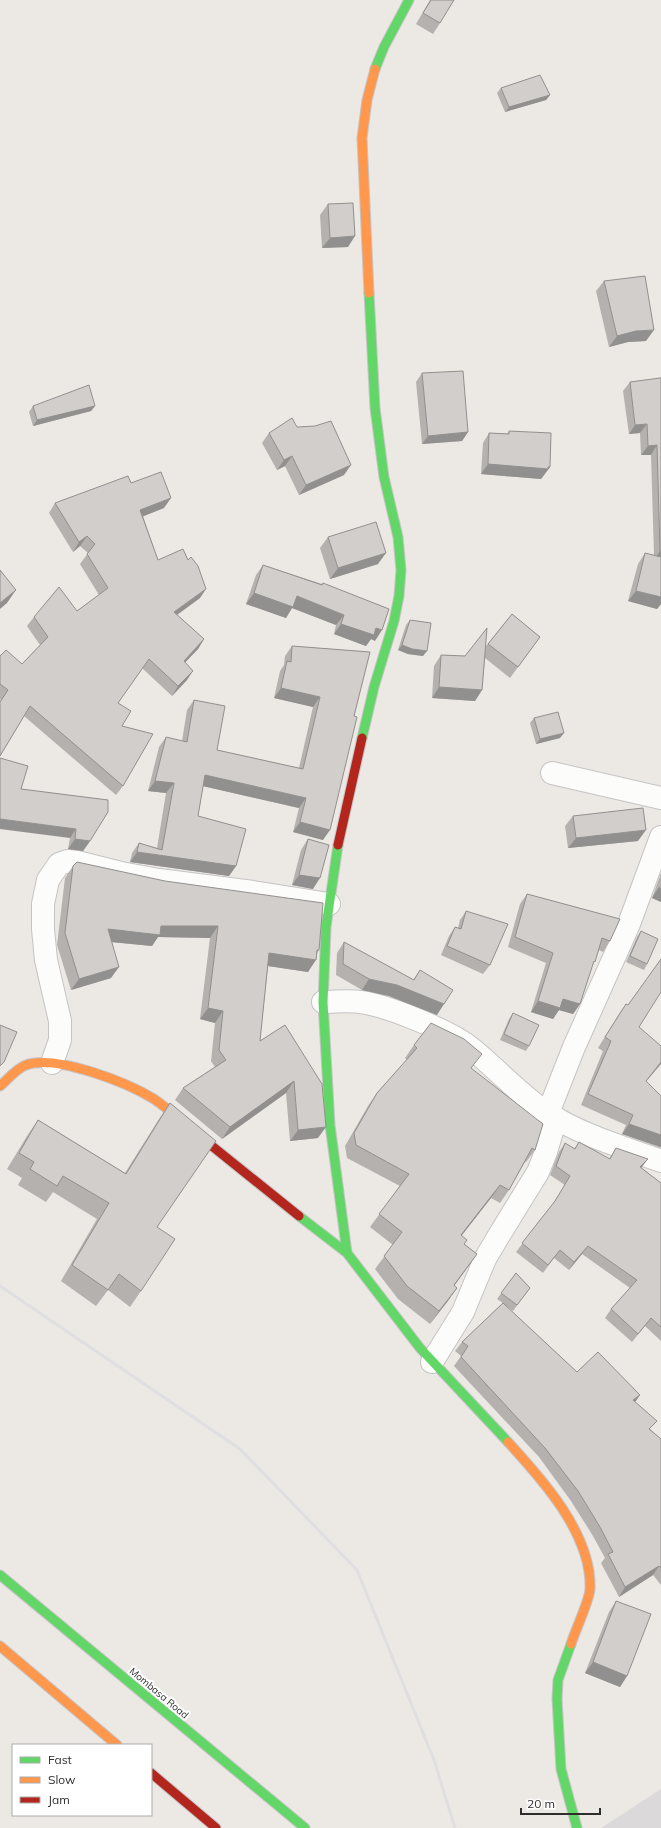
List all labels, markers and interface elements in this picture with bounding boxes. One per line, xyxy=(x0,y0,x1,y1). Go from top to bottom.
street label: Mombasa Road xyxy=(127,1665,191,1721)
legend xyxy=(12,1744,152,1816)
text: Fast xyxy=(48,1752,72,1767)
text: Slow xyxy=(48,1772,76,1787)
scale bar xyxy=(521,1790,600,1816)
text: Jam xyxy=(48,1792,70,1807)
text: 20 m xyxy=(527,1796,555,1811)

